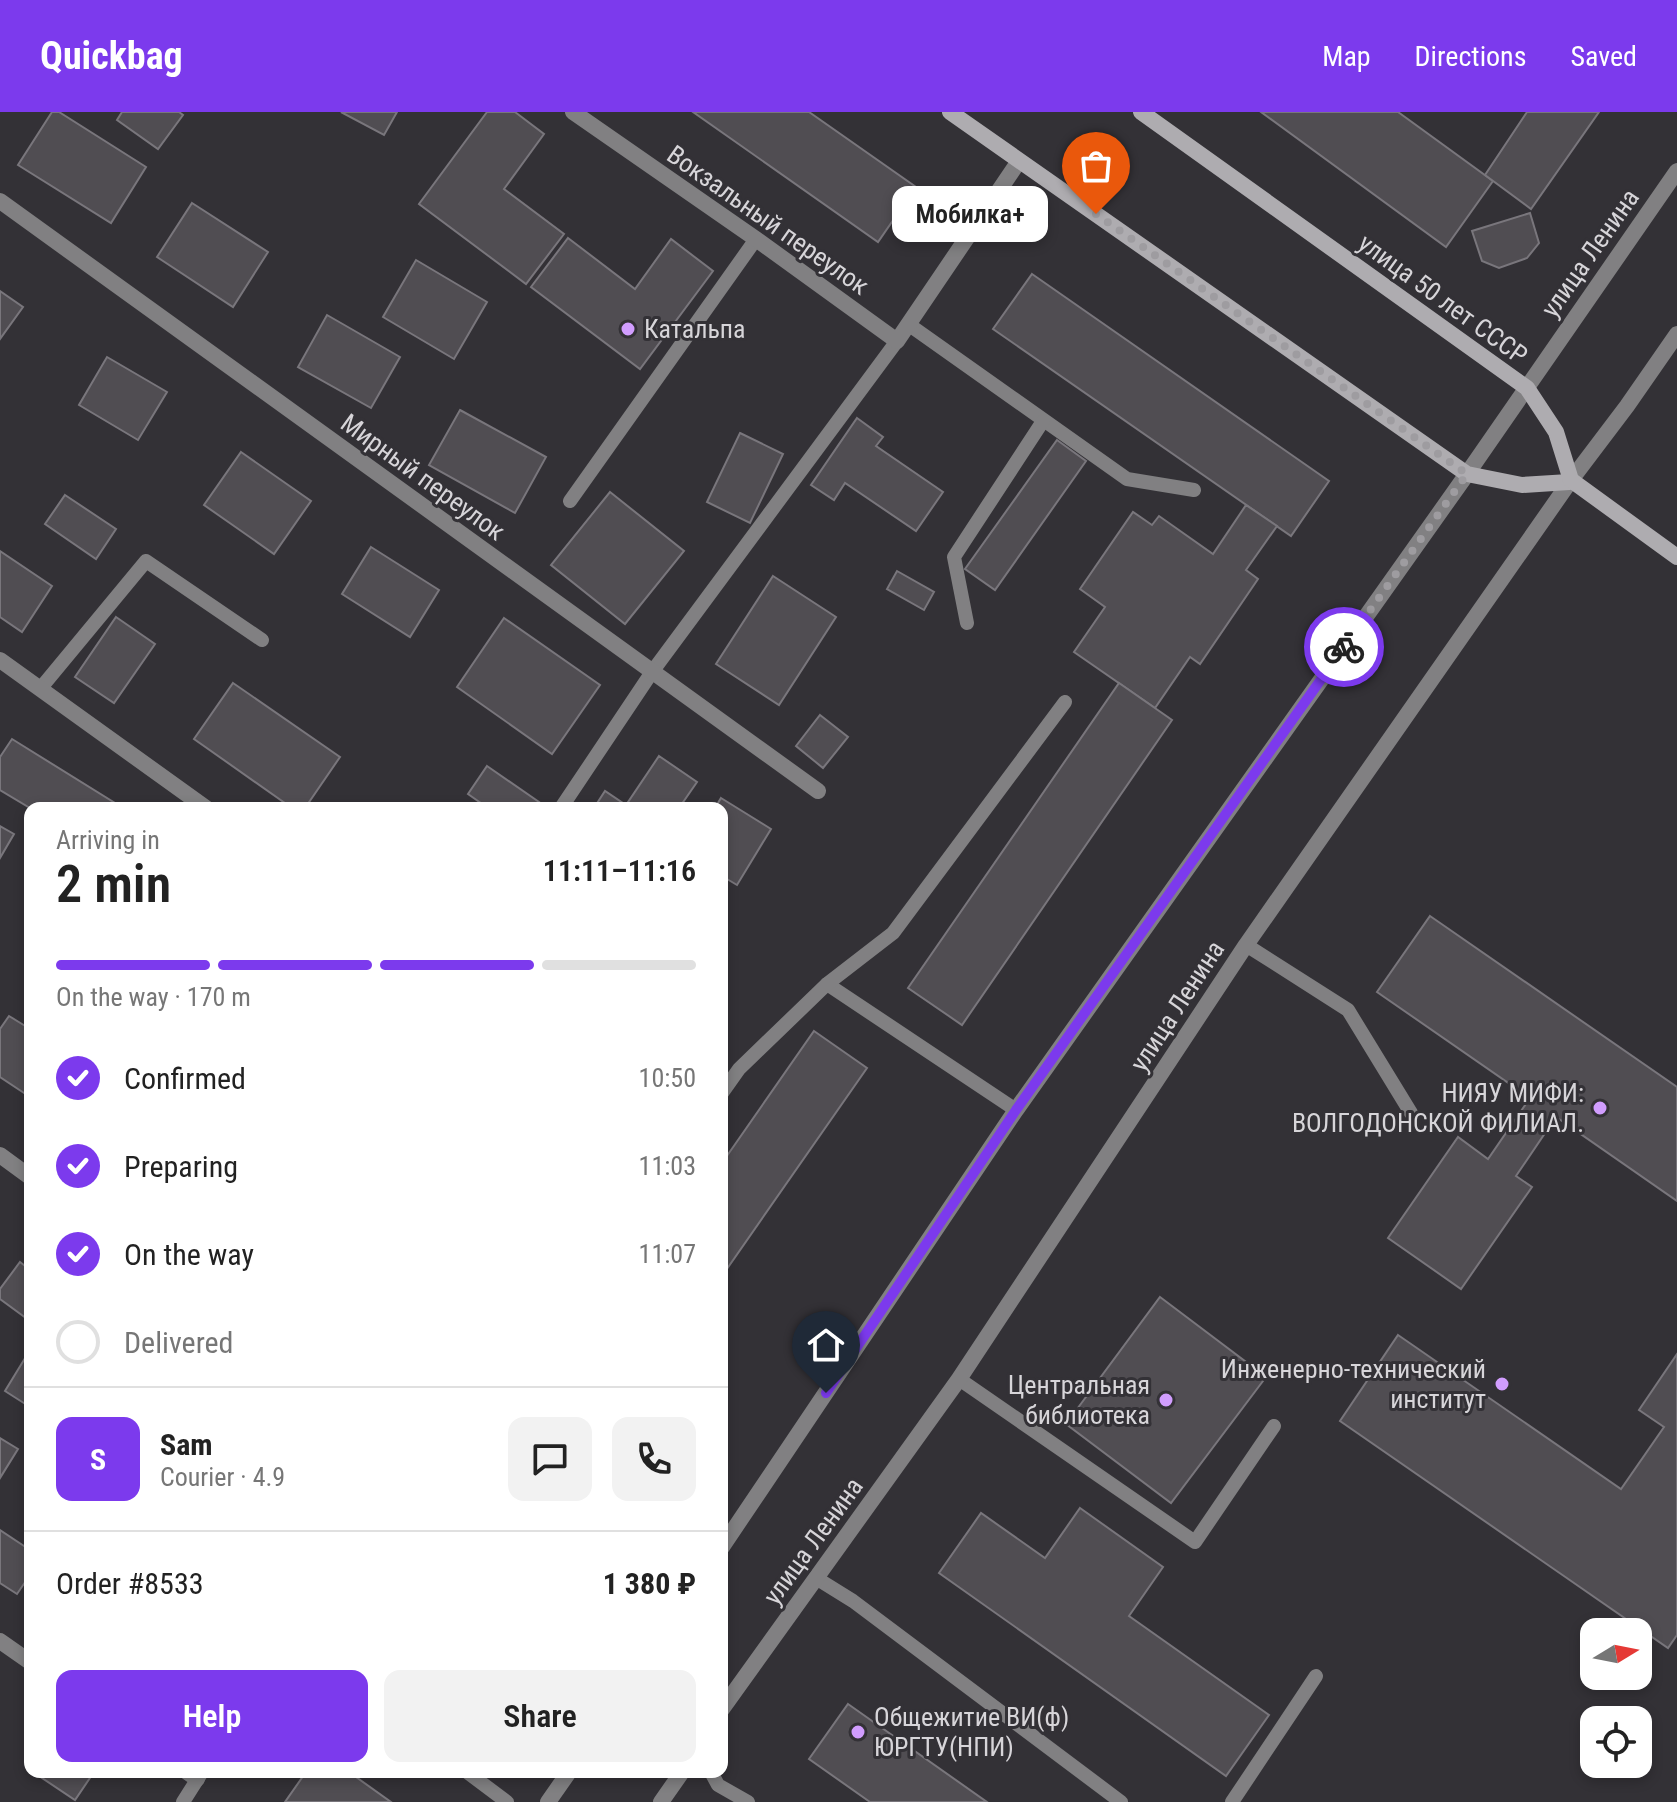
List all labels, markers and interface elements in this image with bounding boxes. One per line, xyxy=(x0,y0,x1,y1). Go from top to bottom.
text: Quickbag xyxy=(40,34,183,78)
text: Map xyxy=(1322,40,1371,73)
text: Directions xyxy=(1415,40,1526,73)
text: Saved xyxy=(1570,40,1637,73)
pin xyxy=(1062,132,1130,214)
street label: Вокзальный переулок xyxy=(661,139,875,301)
icon: bag xyxy=(1074,144,1118,188)
street label: улица Ленина xyxy=(1535,183,1645,323)
callout: Мобилка+ xyxy=(892,186,1048,242)
text: Мобилка+ xyxy=(915,199,1025,229)
street label: улица 50 лет СССР xyxy=(1353,228,1533,370)
place label: Катальпа xyxy=(644,314,746,344)
marker: Катальпа xyxy=(619,320,637,338)
street label: Мирный переулок xyxy=(335,407,511,547)
courier xyxy=(1304,607,1384,687)
icon: bike xyxy=(1322,625,1366,669)
text: Arriving in xyxy=(56,825,160,855)
text: 11:11–11:16 xyxy=(543,853,696,888)
text: 2 min xyxy=(56,854,171,915)
street label: улица Ленина xyxy=(1124,935,1230,1077)
text: On the way · 170 m xyxy=(56,982,251,1012)
icon: check xyxy=(56,1056,100,1100)
text: Confirmed xyxy=(124,1061,246,1096)
text: 10:50 xyxy=(639,1063,696,1093)
place label: НИЯУ МИФИ: ВОЛГОДОНСКОЙ ФИЛИАЛ. xyxy=(1292,1078,1584,1138)
marker: НИЯУ МИФИ: ВОЛГОДОНСКОЙ ФИЛИАЛ. xyxy=(1591,1099,1609,1117)
icon: check xyxy=(56,1144,100,1188)
text: Preparing xyxy=(124,1149,238,1184)
text: 11:03 xyxy=(639,1151,696,1181)
icon: check xyxy=(56,1232,100,1276)
text: On the way xyxy=(124,1237,254,1272)
text: 11:07 xyxy=(639,1239,696,1269)
pin xyxy=(792,1311,860,1393)
icon: home xyxy=(804,1323,848,1367)
text: Delivered xyxy=(124,1325,233,1360)
place label: Инженерно-технический институт xyxy=(1221,1354,1486,1414)
place label: Центральная библиотека xyxy=(1008,1370,1150,1430)
marker: Инженерно-технический институт xyxy=(1493,1375,1511,1393)
marker: Центральная библиотека xyxy=(1157,1391,1175,1409)
button: chat xyxy=(508,1417,592,1501)
button: phone xyxy=(612,1417,696,1501)
text: Sam xyxy=(160,1427,213,1462)
text: S xyxy=(90,1442,106,1477)
text: Courier · 4.9 xyxy=(160,1462,285,1492)
street label: улица Ленина xyxy=(757,1472,869,1610)
text: Order #8533 xyxy=(56,1566,204,1601)
text: 1 380 ₽ xyxy=(603,1566,696,1601)
north arrow xyxy=(1580,1618,1652,1690)
map controls xyxy=(1580,1618,1652,1778)
button: Help xyxy=(56,1670,368,1762)
button: Share xyxy=(384,1670,696,1762)
place label: Общежитие ВИ(ф) ЮРГТУ(НПИ) xyxy=(874,1702,1069,1762)
button: locate xyxy=(1580,1706,1652,1778)
marker: Общежитие ВИ(ф) ЮРГТУ(НПИ) xyxy=(849,1723,867,1741)

